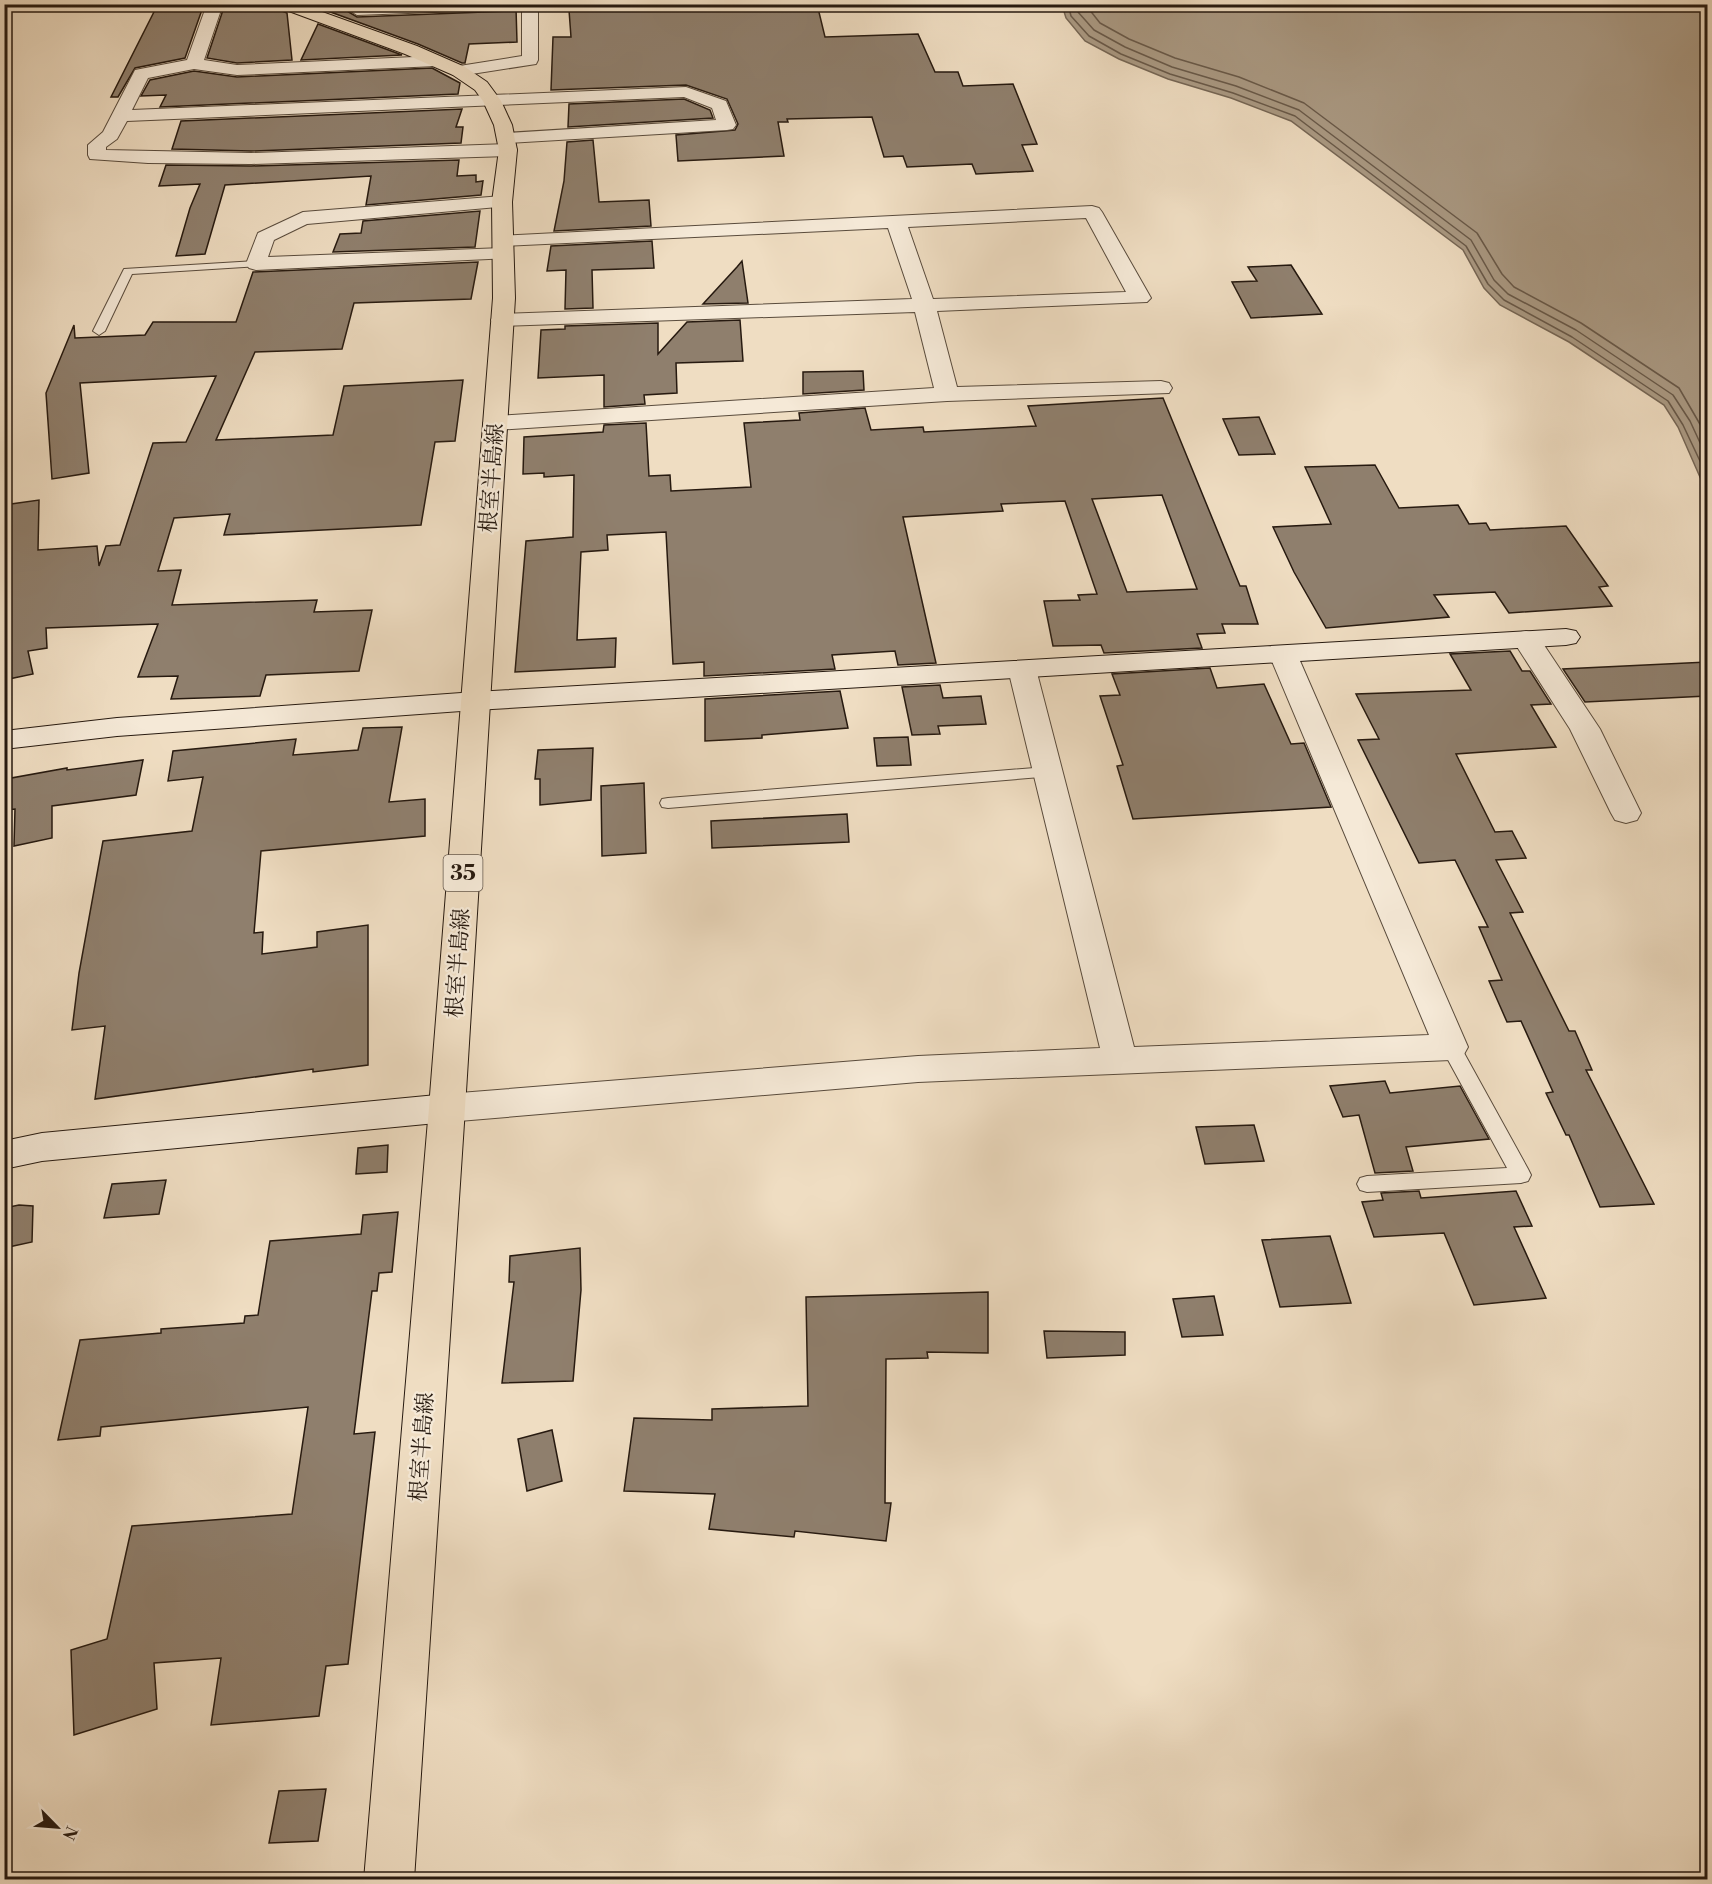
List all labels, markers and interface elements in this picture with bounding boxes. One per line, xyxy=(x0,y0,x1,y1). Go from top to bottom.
street label: 根室半島線 xyxy=(475,422,510,534)
road number: 35 xyxy=(444,855,482,891)
street label: 根室半島線 xyxy=(441,907,476,1019)
street label: 根室半島線 xyxy=(405,1391,440,1503)
north arrow xyxy=(27,1797,87,1857)
text: N xyxy=(58,1823,81,1843)

